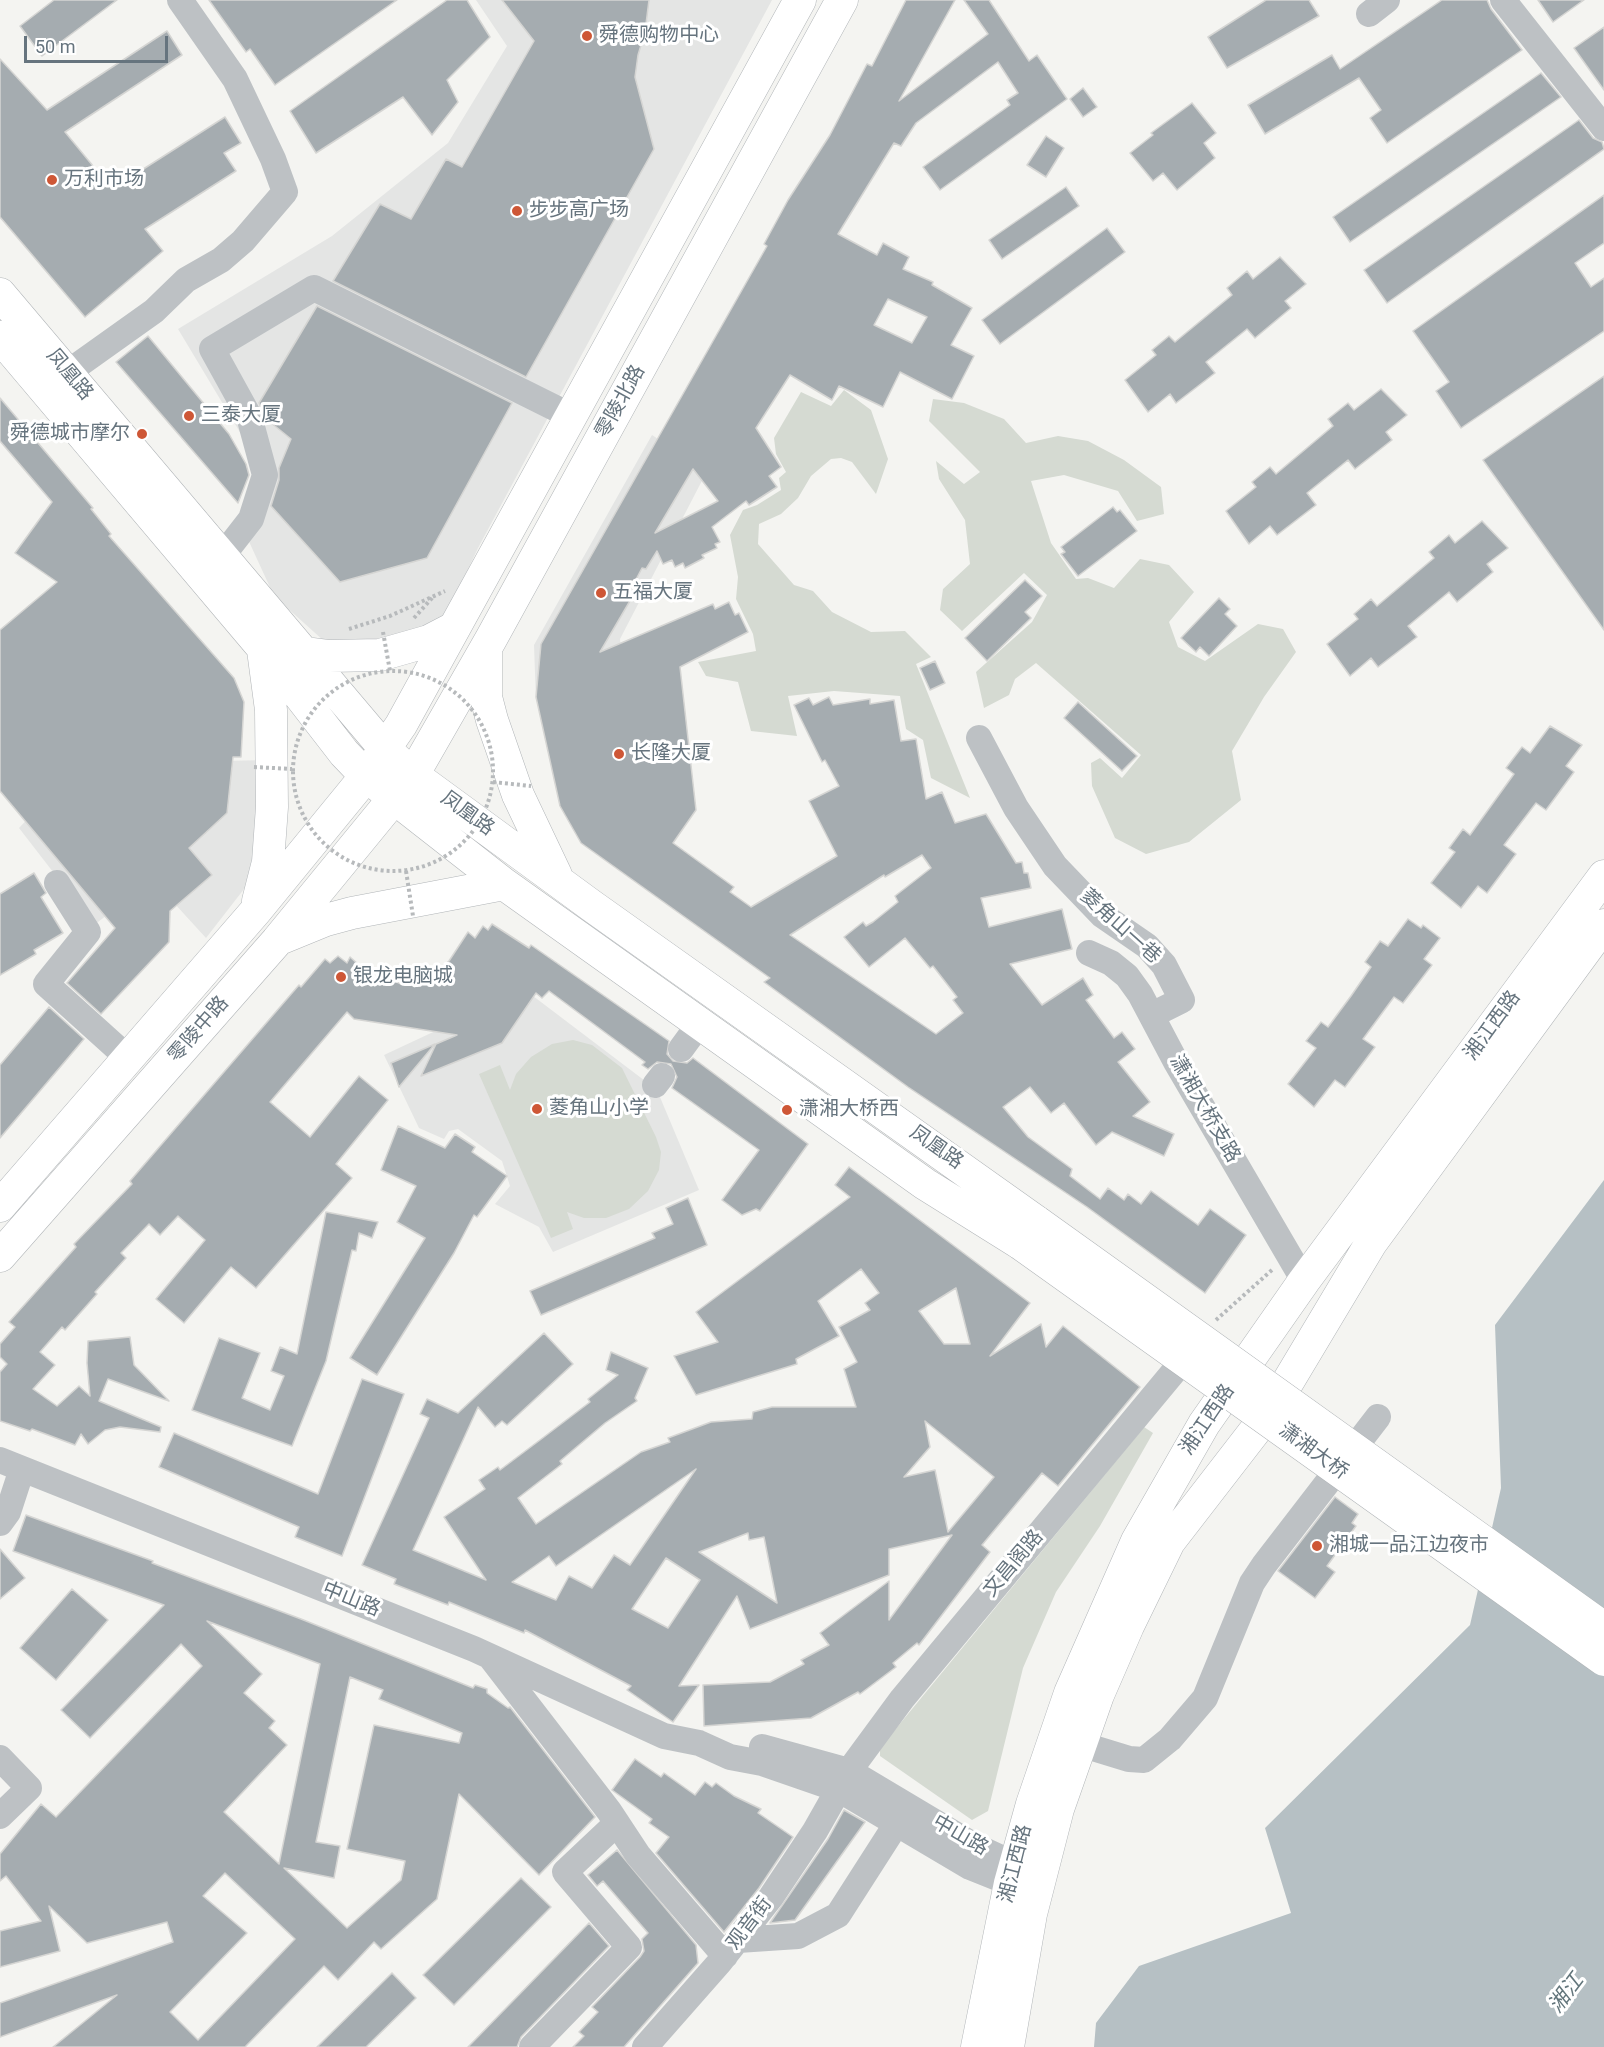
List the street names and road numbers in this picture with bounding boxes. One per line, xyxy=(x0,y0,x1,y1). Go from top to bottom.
street label: 凤凰路 xyxy=(41,344,97,406)
street label: 零陵北路 xyxy=(591,361,651,443)
street label: 凤凰路 xyxy=(436,787,498,841)
street label: 菱角山一巷 xyxy=(1075,885,1165,969)
street label: 湘江西路 xyxy=(1460,987,1526,1065)
street label: 零陵中路 xyxy=(164,992,234,1068)
street label: 潇湘大桥支路 xyxy=(1164,1051,1244,1167)
street label: 凤凰路 xyxy=(905,1121,967,1175)
street label: 湘江西路 xyxy=(1176,1380,1240,1460)
street label: 潇湘大桥 xyxy=(1274,1419,1352,1485)
street label: 文昌阁路 xyxy=(979,1526,1049,1602)
street label: 中山路 xyxy=(319,1578,383,1622)
street label: 中山路 xyxy=(928,1811,992,1861)
street label: 湘江西路 xyxy=(995,1822,1037,1906)
street label: 观音街 xyxy=(722,1893,778,1955)

